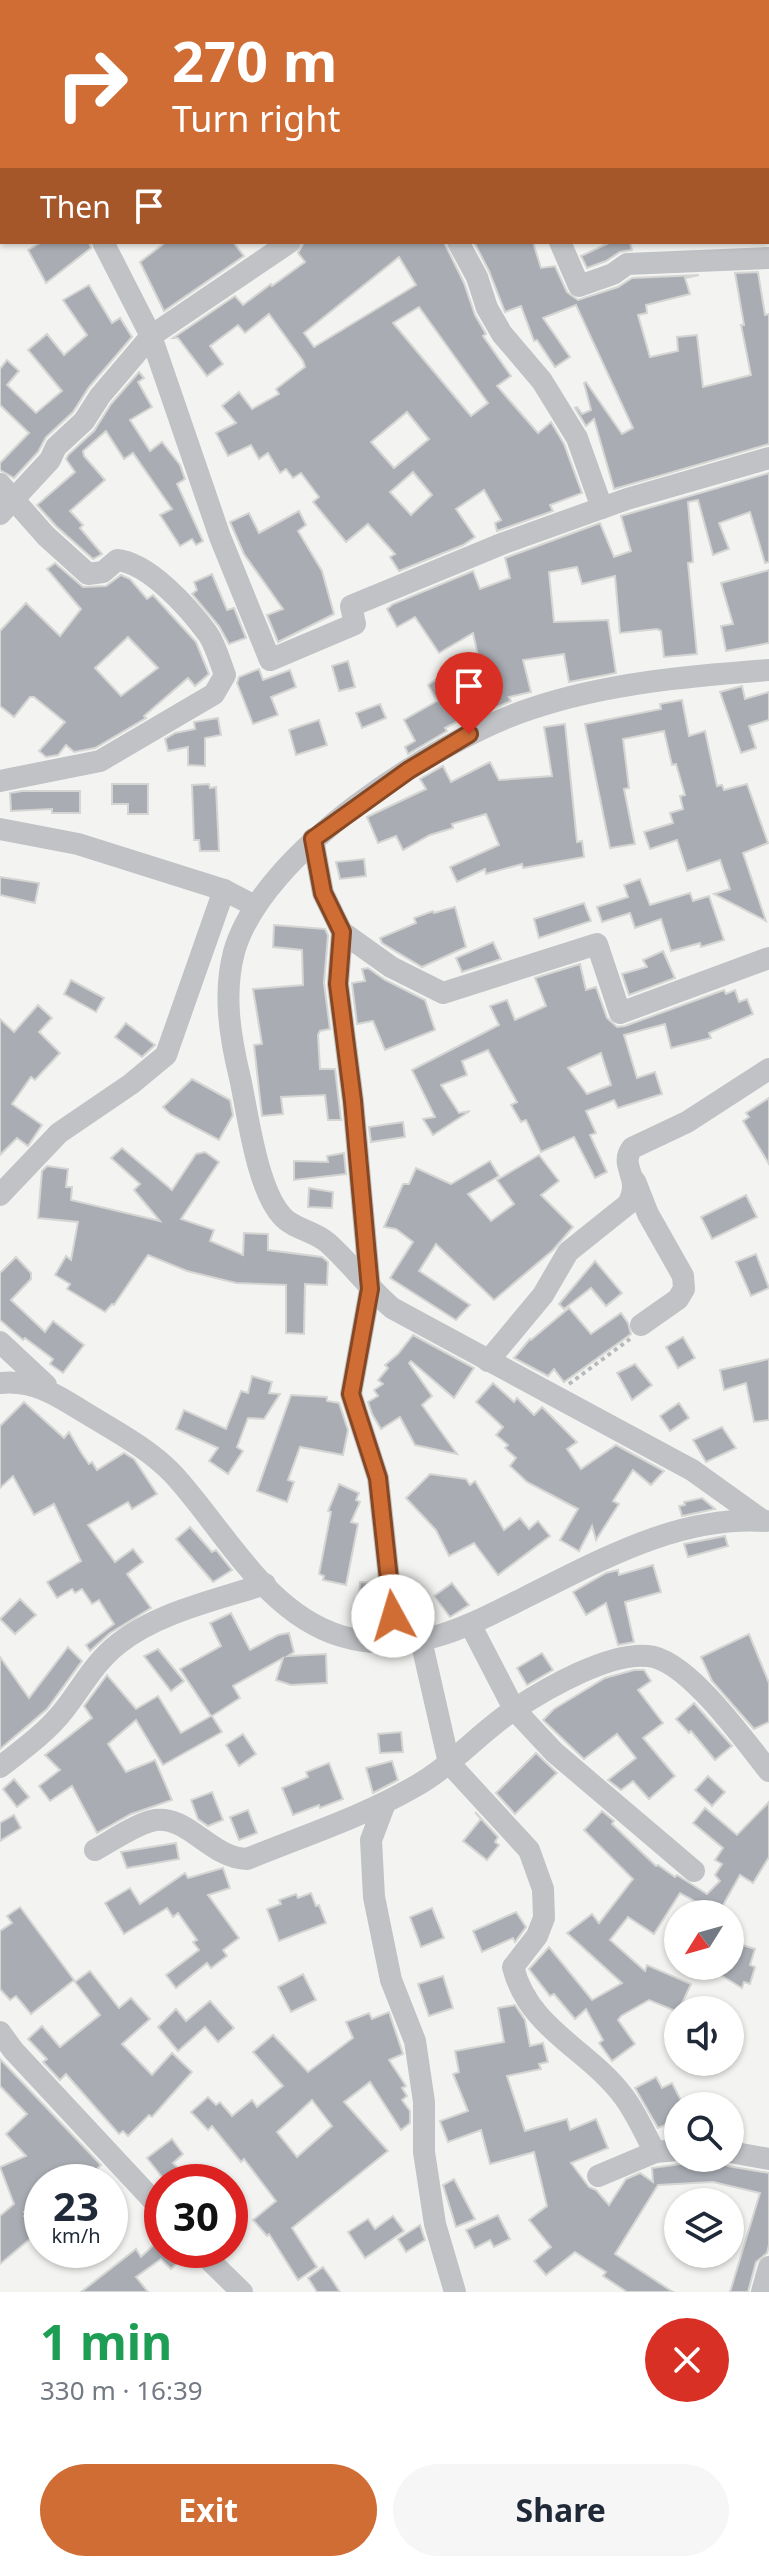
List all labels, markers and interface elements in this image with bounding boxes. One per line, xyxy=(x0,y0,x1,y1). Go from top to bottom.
text: 270 m xyxy=(172,22,337,98)
icon: right xyxy=(40,32,144,136)
text: Turn right xyxy=(172,94,340,143)
icon: arrive xyxy=(127,184,171,228)
text: Then xyxy=(40,186,111,227)
pin xyxy=(435,652,503,734)
icon: arrive xyxy=(447,664,491,708)
position arrow xyxy=(351,1574,435,1658)
north arrow xyxy=(664,1900,744,1980)
map controls xyxy=(664,1900,744,2268)
button: sound xyxy=(664,1996,744,2076)
button: search xyxy=(664,2092,744,2172)
speed limit sign: 30 xyxy=(144,2164,248,2268)
text: 23 xyxy=(53,2178,99,2233)
button: layers xyxy=(664,2188,744,2268)
text: km/h xyxy=(51,2222,101,2249)
text: 1 min xyxy=(40,2309,172,2374)
button: close xyxy=(645,2318,729,2402)
text: 330 m · 16:39 xyxy=(40,2372,203,2408)
button: Exit xyxy=(40,2464,377,2556)
button: Share xyxy=(393,2464,729,2556)

